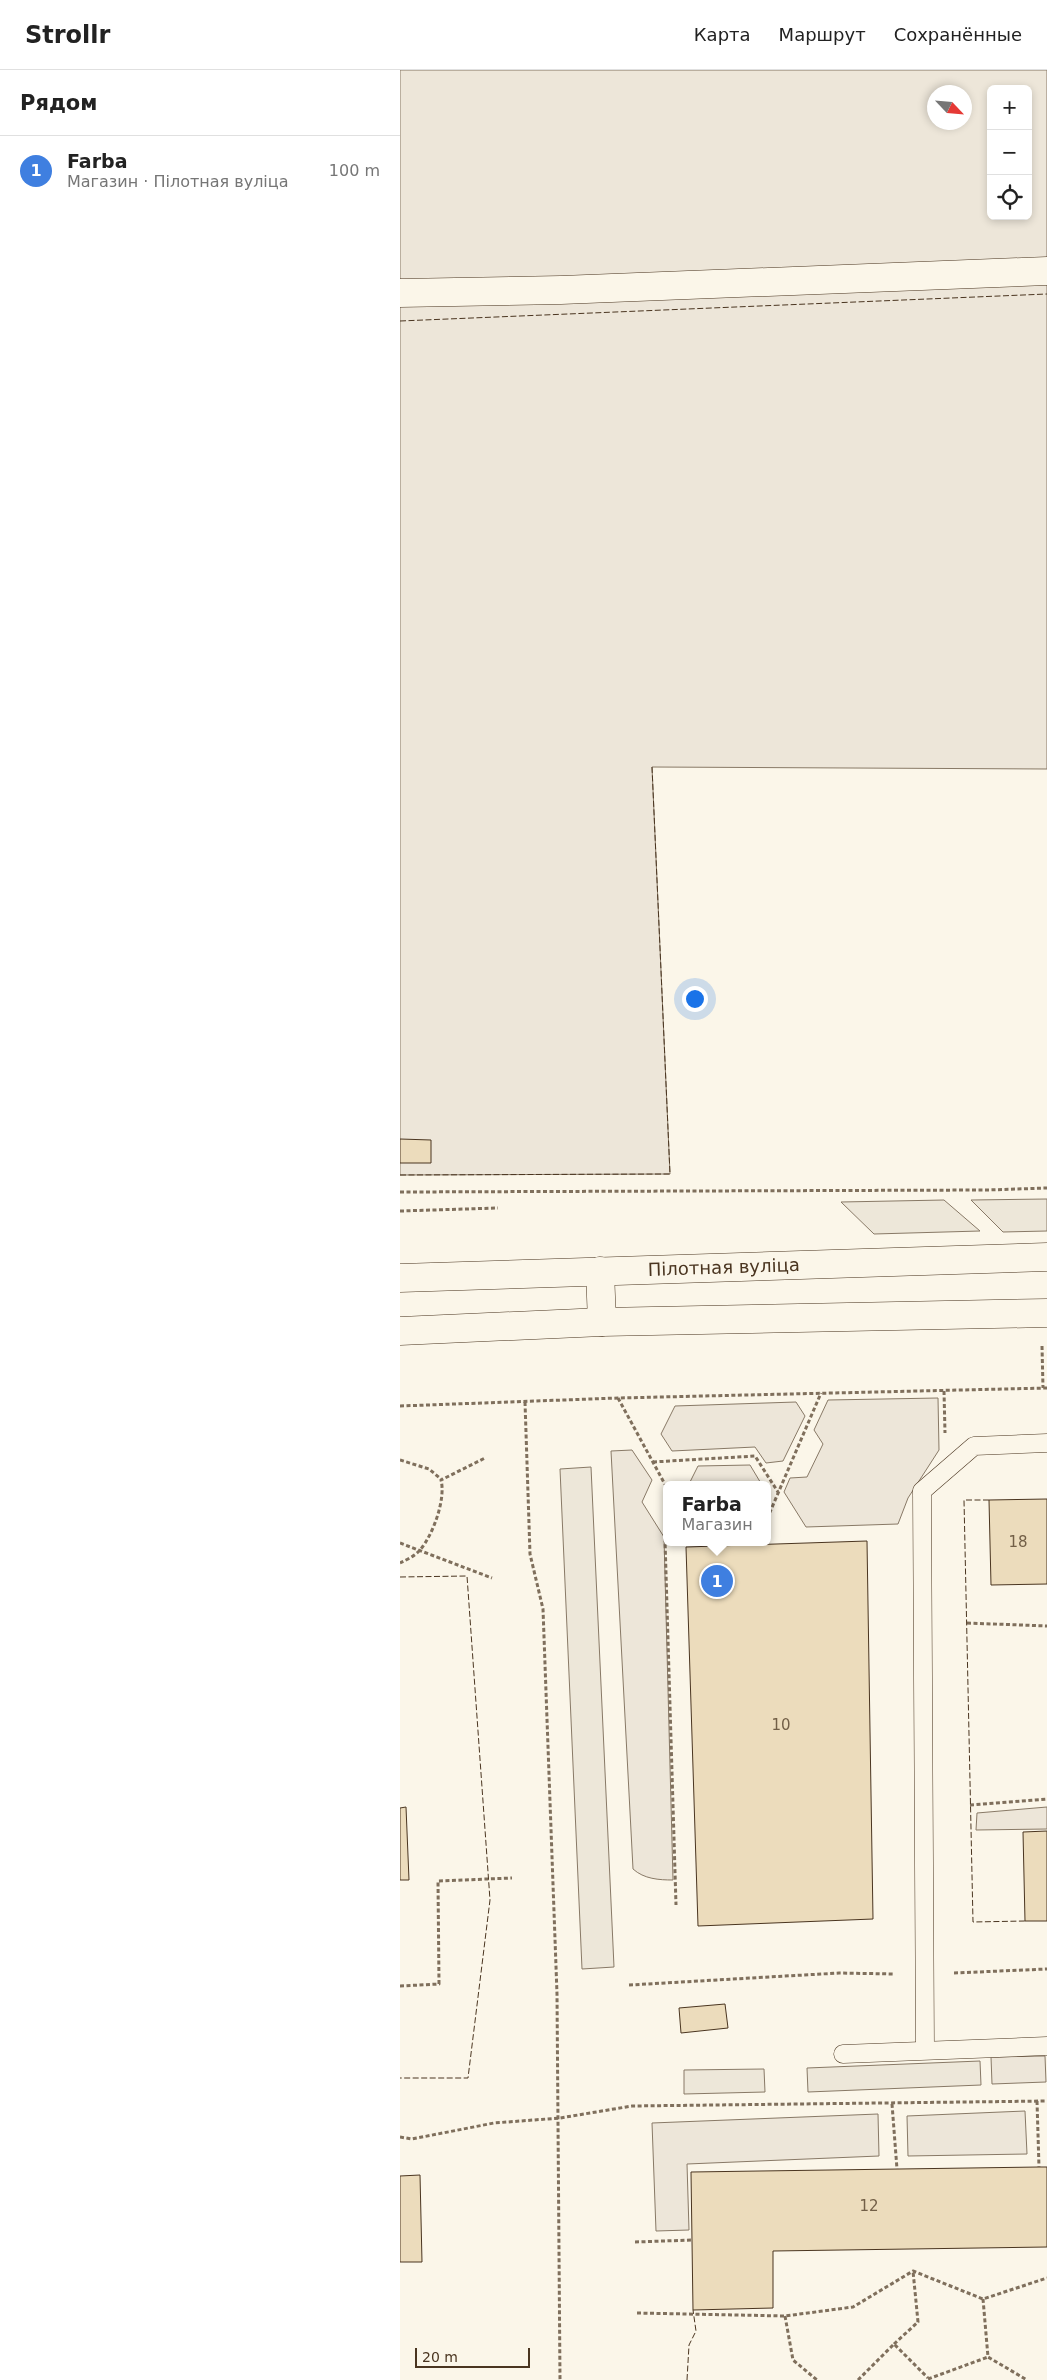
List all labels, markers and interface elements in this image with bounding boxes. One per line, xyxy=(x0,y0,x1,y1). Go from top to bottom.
text: Strollr xyxy=(25,21,110,49)
text: Карта xyxy=(694,24,751,45)
text: Маршрут xyxy=(779,24,866,45)
text: Сохранённые xyxy=(894,24,1022,45)
north arrow xyxy=(927,85,972,130)
map controls xyxy=(987,85,1032,220)
button: + xyxy=(987,85,1032,130)
text: Рядом xyxy=(20,91,97,115)
button: − xyxy=(987,130,1032,175)
text: Farba xyxy=(67,150,127,172)
text: 1 xyxy=(30,161,42,180)
text: 100 m xyxy=(329,161,380,180)
text: Магазин · Пілотная вуліца xyxy=(67,172,289,191)
button: locate xyxy=(987,175,1032,220)
your location xyxy=(682,986,708,1012)
street label: Пілотная вуліца xyxy=(647,1254,800,1280)
popup xyxy=(663,1481,771,1546)
text: Farba xyxy=(681,1493,742,1515)
text: Магазин xyxy=(681,1515,753,1534)
house number: 18 xyxy=(1008,1533,1028,1551)
pin: 1 xyxy=(701,1562,733,1600)
house number: 10 xyxy=(771,1716,791,1734)
house number: 12 xyxy=(859,2197,879,2215)
scale bar xyxy=(415,2345,530,2368)
text: 20 m xyxy=(422,2349,458,2365)

